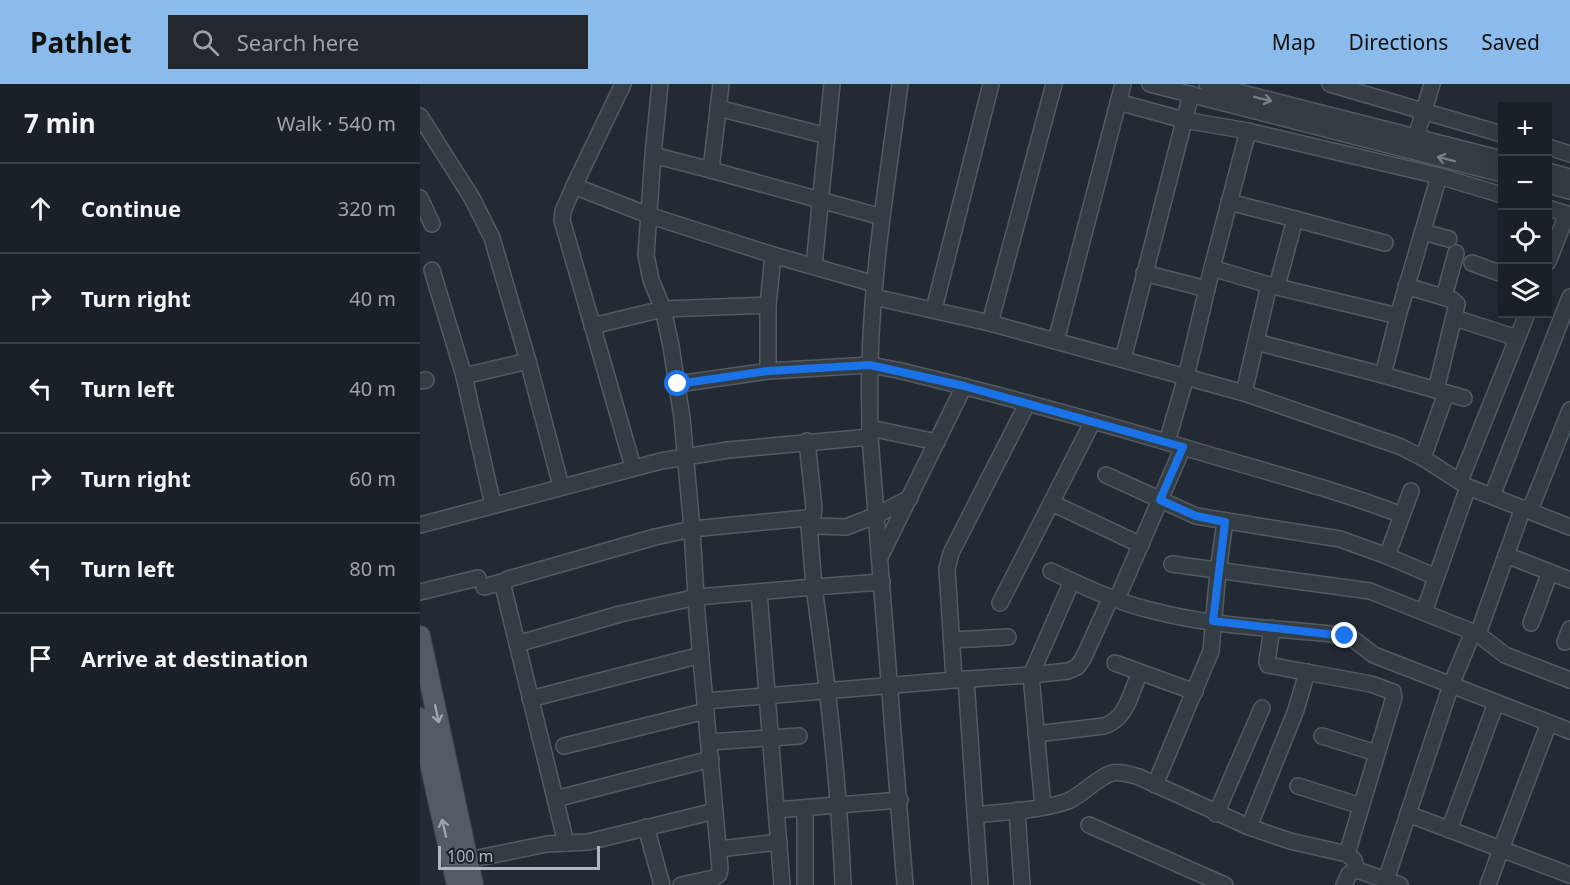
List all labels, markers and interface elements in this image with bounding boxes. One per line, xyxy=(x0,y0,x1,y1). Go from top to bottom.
search box xyxy=(168,15,588,69)
text: Pathlet xyxy=(30,23,132,61)
icon: search xyxy=(189,26,222,59)
text: Search here xyxy=(237,27,359,57)
text: Map xyxy=(1272,28,1316,56)
text: Directions xyxy=(1349,28,1448,56)
text: Saved xyxy=(1481,28,1540,56)
one-way arrow xyxy=(1253,93,1272,105)
map controls xyxy=(1498,102,1552,318)
button: + xyxy=(1498,102,1552,156)
text: 7 min xyxy=(24,105,96,141)
text: Walk · 540 m xyxy=(277,110,396,137)
one-way arrow xyxy=(1437,153,1456,164)
button: − xyxy=(1498,156,1552,210)
icon: ahead xyxy=(24,192,57,225)
text: Continue xyxy=(81,193,181,223)
text: 320 m xyxy=(338,195,396,222)
button: locate xyxy=(1498,210,1552,264)
button: layers xyxy=(1498,264,1552,318)
icon: right xyxy=(24,282,57,315)
text: Turn right xyxy=(81,283,191,313)
text: 40 m xyxy=(349,285,396,312)
route start xyxy=(664,370,690,396)
icon: left xyxy=(24,372,57,405)
text: Turn left xyxy=(81,373,175,403)
text: 40 m xyxy=(349,375,396,402)
icon: right xyxy=(24,462,57,495)
text: Turn right xyxy=(81,463,191,493)
text: 60 m xyxy=(349,465,396,492)
icon: left xyxy=(24,552,57,585)
text: Turn left xyxy=(81,553,175,583)
text: 80 m xyxy=(349,555,396,582)
route end xyxy=(1331,622,1357,648)
icon: arrive xyxy=(24,642,57,675)
text: Arrive at destination xyxy=(81,643,308,673)
one-way arrow xyxy=(432,704,443,723)
one-way arrow xyxy=(438,819,449,838)
scale bar xyxy=(438,843,600,870)
text: 100 m xyxy=(447,845,494,867)

